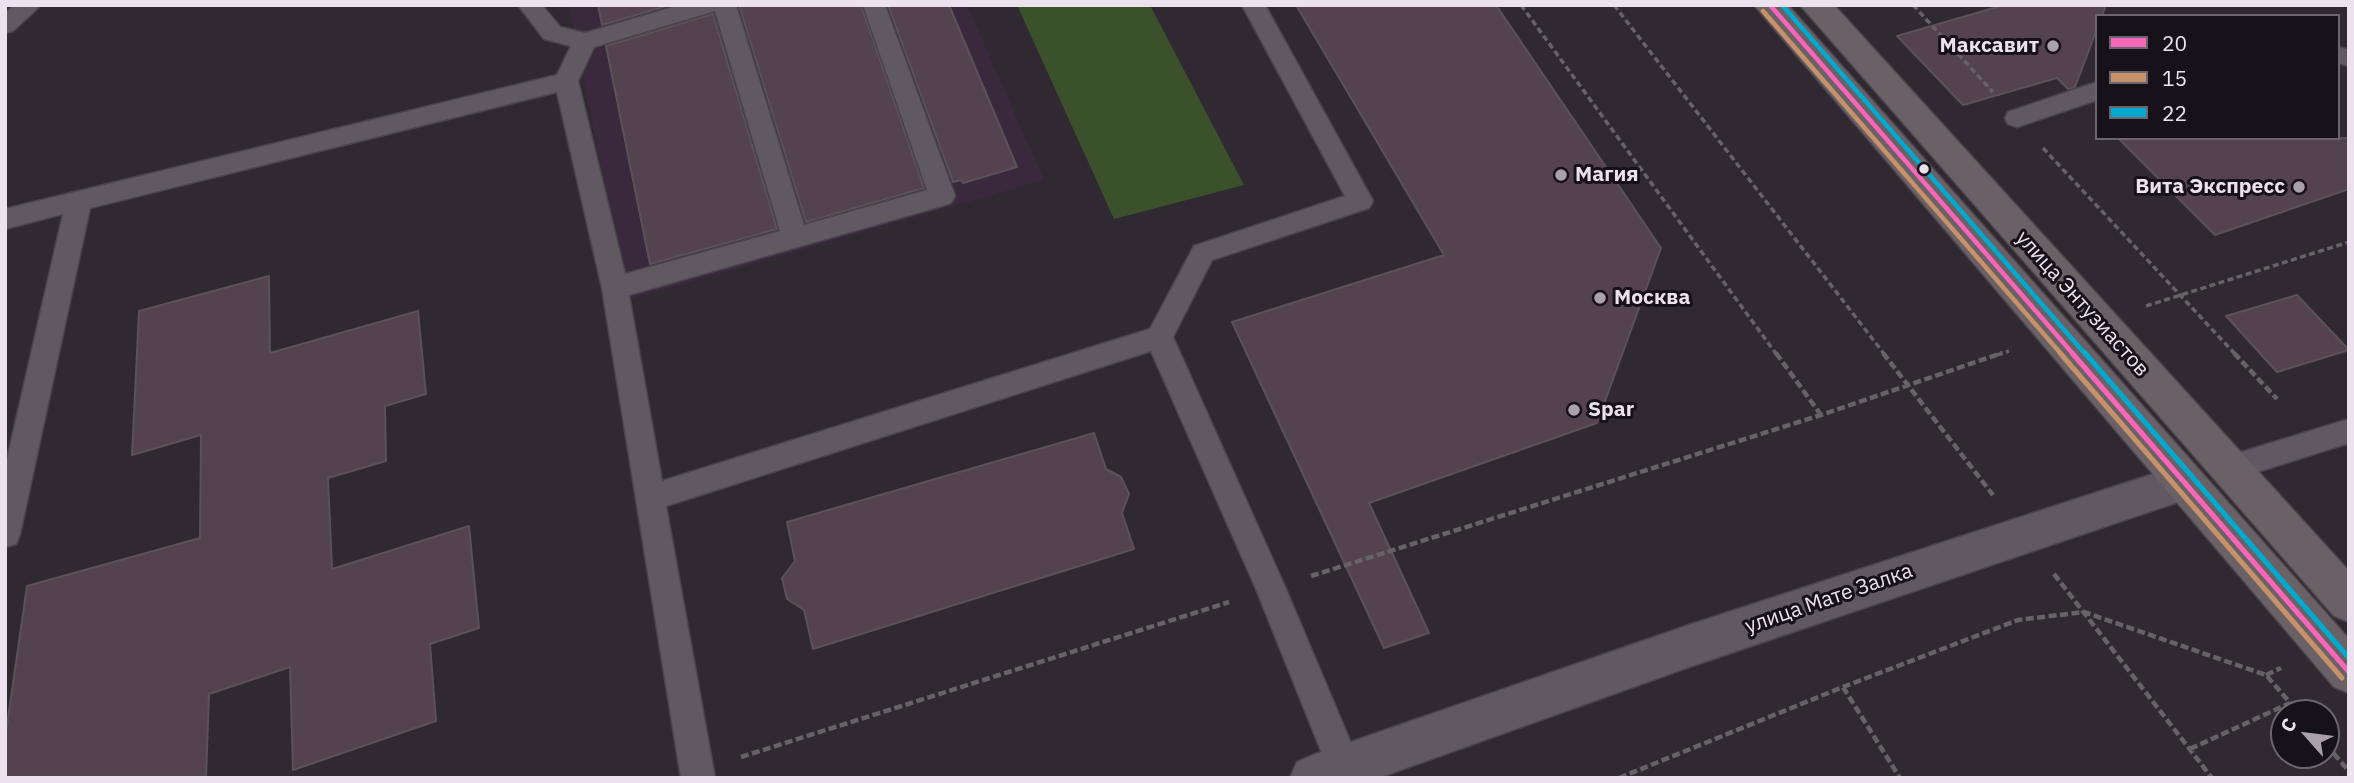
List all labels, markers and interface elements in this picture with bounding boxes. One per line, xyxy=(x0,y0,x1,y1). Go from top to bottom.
legend xyxy=(2095,14,2340,140)
text: 20 xyxy=(2162,29,2187,57)
place label: Максавит xyxy=(1940,33,2039,59)
marker: Максавит xyxy=(2045,38,2061,54)
text: 15 xyxy=(2162,64,2187,92)
text: 22 xyxy=(2162,99,2187,127)
place label: Магия xyxy=(1575,162,1639,188)
unlabelled marker xyxy=(1917,162,1931,176)
marker: Магия xyxy=(1553,167,1569,183)
place label: Вита Экспресс xyxy=(2135,174,2285,200)
marker: Вита Экспресс xyxy=(2291,179,2307,195)
street label: улица Энтузиастов xyxy=(2010,226,2154,382)
place label: Москва xyxy=(1614,285,1690,311)
marker: Москва xyxy=(1592,290,1608,306)
place label: Spar xyxy=(1588,397,1634,423)
marker: Spar xyxy=(1566,402,1582,418)
street label: улица Мате Залка xyxy=(1742,559,1916,639)
north arrow xyxy=(2270,699,2340,769)
text: С xyxy=(2275,714,2302,736)

